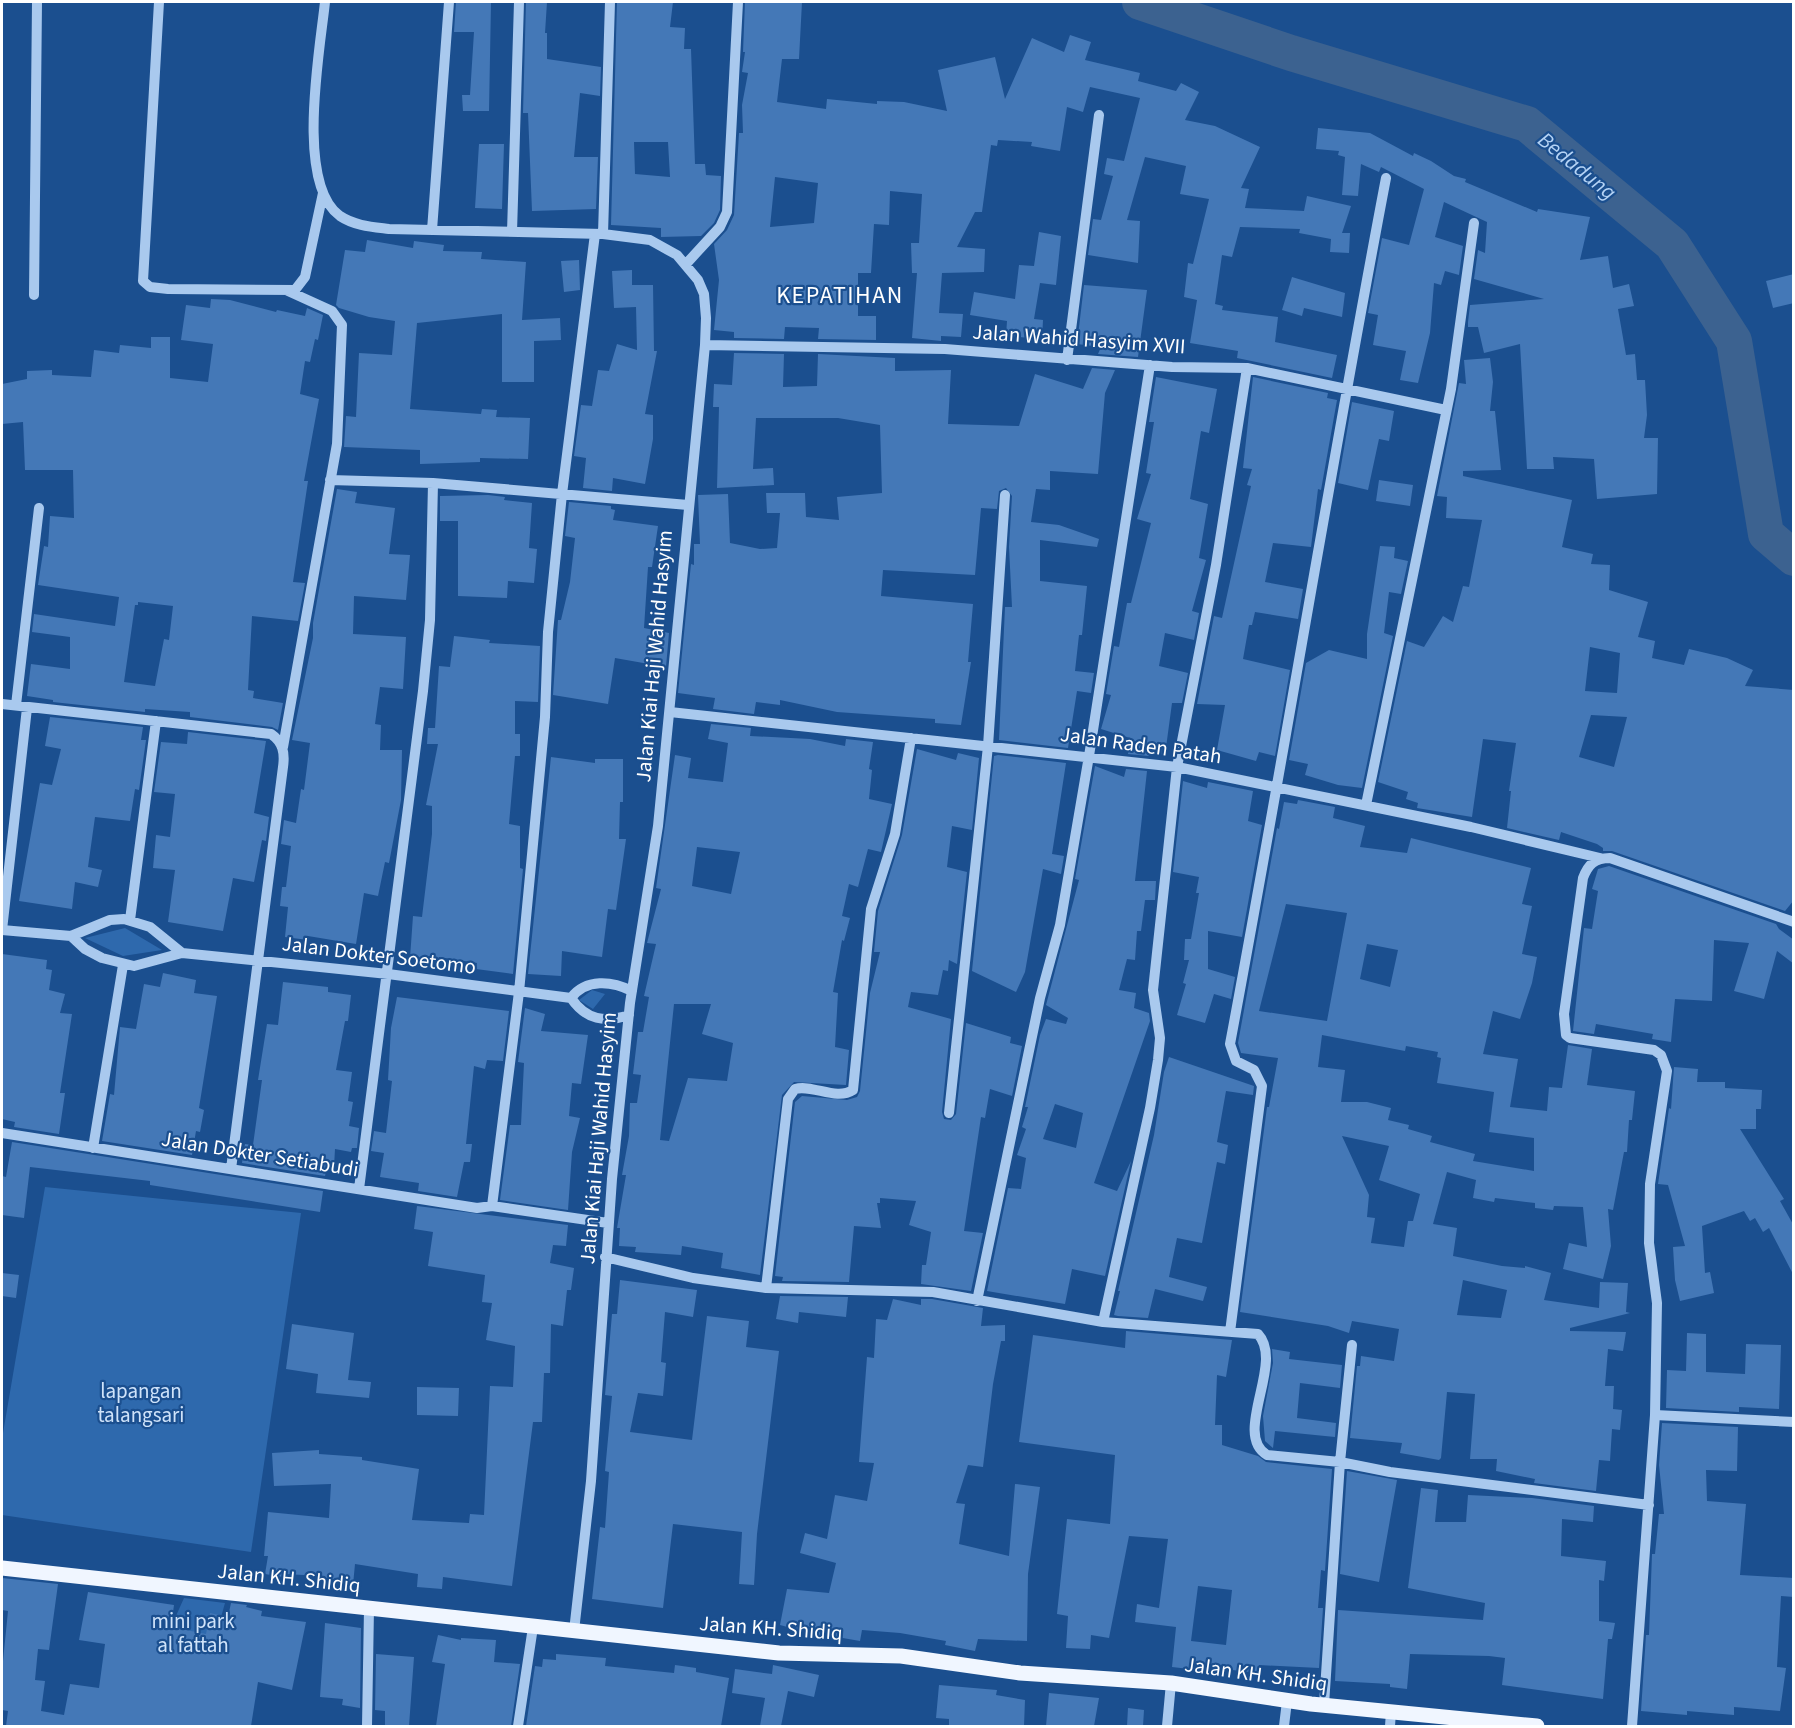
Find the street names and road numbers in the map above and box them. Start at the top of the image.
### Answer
street label: Jalan Wahid Hasyim XVII [971,317,1187,361]
street label: Jalan Kiai Haji Wahid Hasyim [628,529,680,783]
street label: Jalan Raden Patah [1058,719,1224,771]
street label: Jalan Dokter Soetomo [280,928,478,982]
street label: Jalan Kiai Haji Wahid Hasyim [572,1011,624,1265]
street label: Jalan Dokter Setiabudi [159,1124,361,1184]
street label: Jalan KH. Shidiq [216,1556,362,1600]
street label: Jalan KH. Shidiq [698,1608,844,1648]
street label: Jalan KH. Shidiq [1183,1649,1329,1699]

